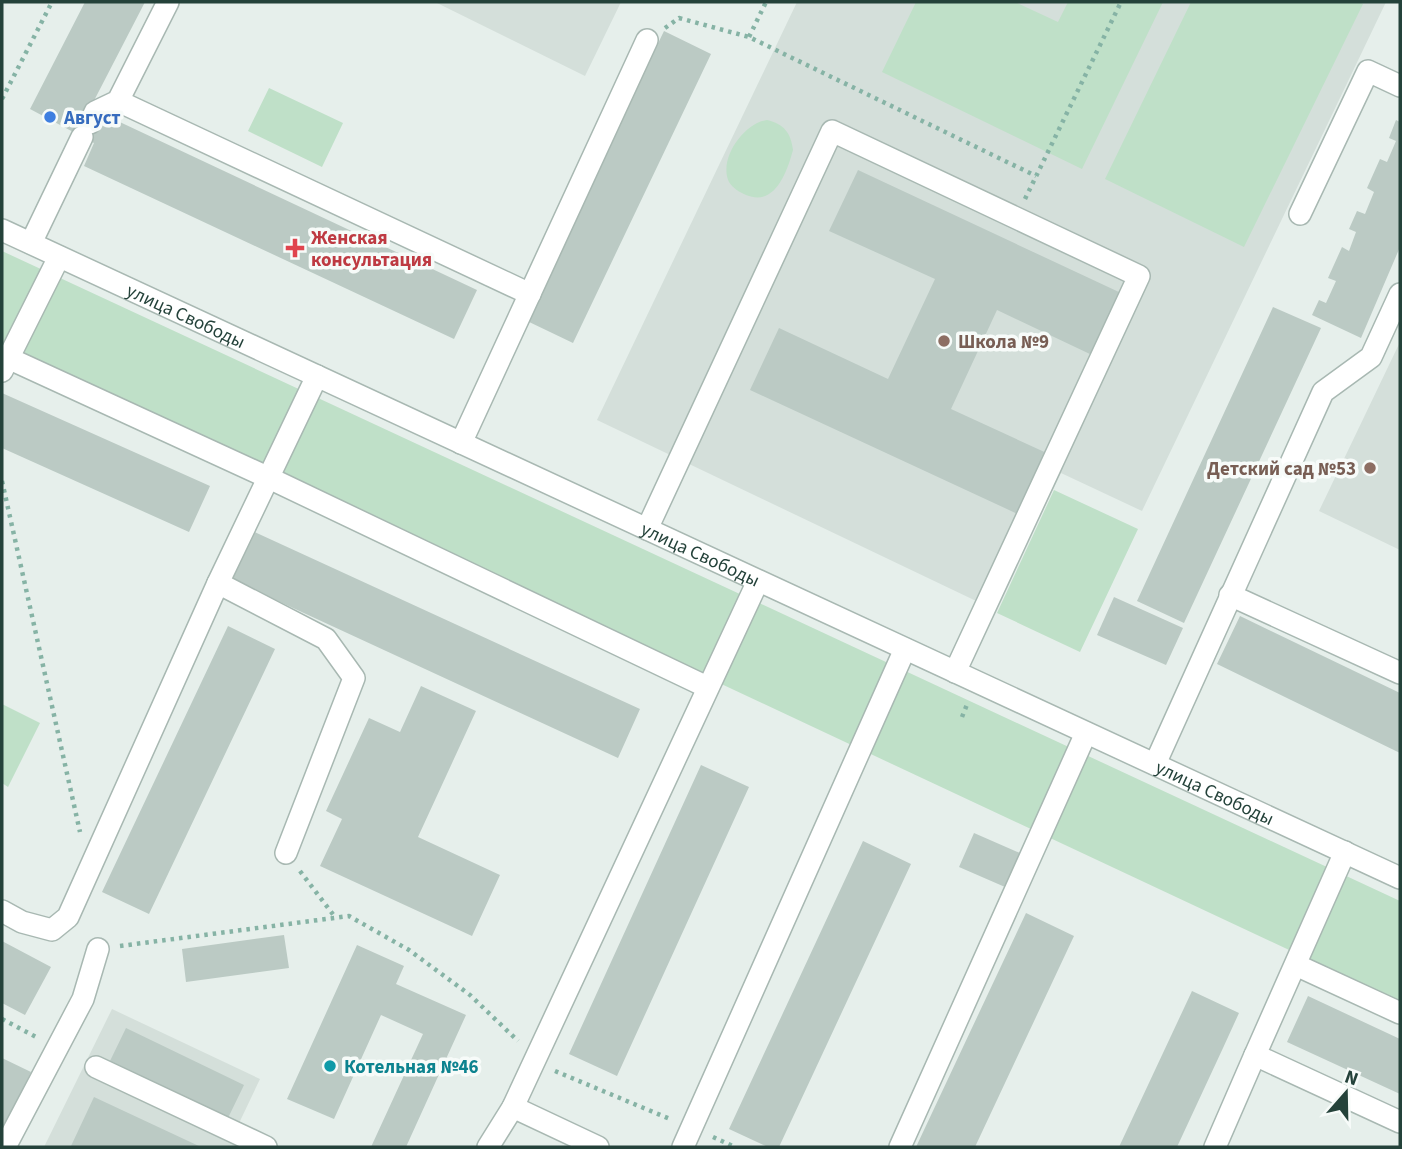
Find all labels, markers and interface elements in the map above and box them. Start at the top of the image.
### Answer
place label: Август [63,105,121,132]
marker: Август [42,109,58,125]
place label: Женская консультация [311,225,432,274]
marker: Женская консультация [285,238,305,258]
street label: улица Свободы [122,278,249,356]
place label: Школа №9 [958,329,1049,356]
marker: Школа №9 [936,333,952,349]
place label: Детский сад №53 [1207,456,1356,483]
marker: Детский сад №53 [1362,460,1378,476]
street label: улица Свободы [636,516,764,594]
street label: улица Свободы [1151,754,1278,833]
place label: Котельная №46 [344,1054,479,1081]
marker: Котельная №46 [322,1058,338,1074]
north arrow [1311,1058,1381,1128]
text: N [1341,1064,1362,1093]

